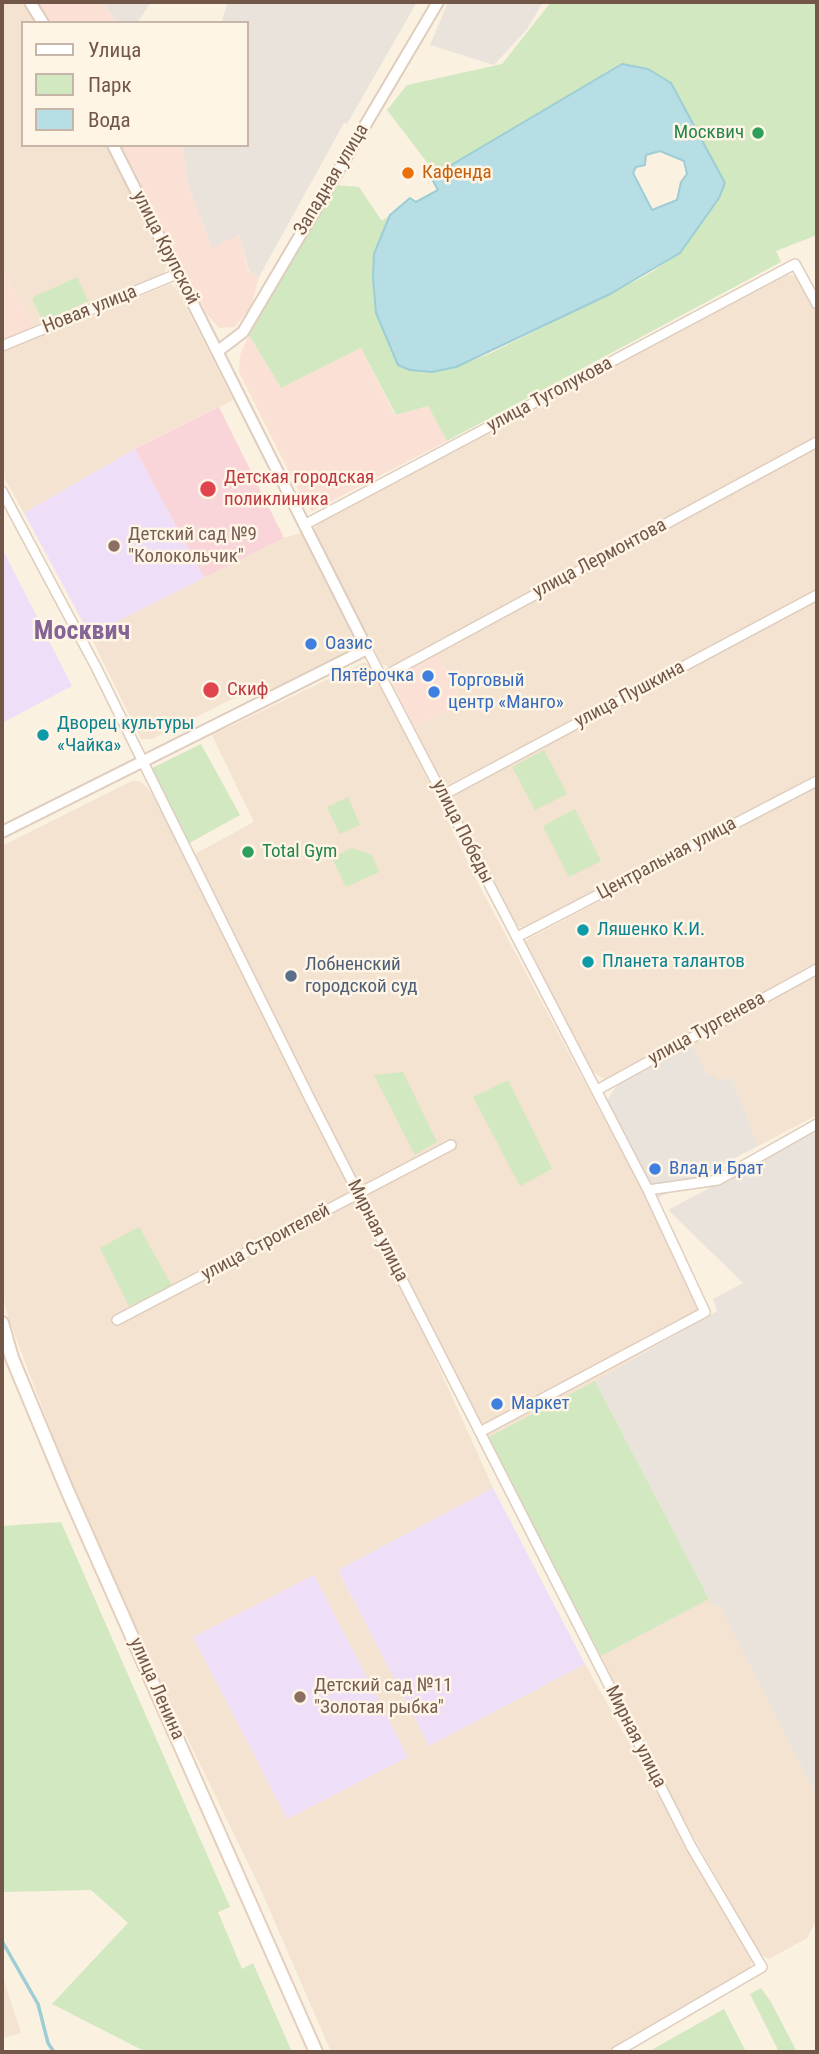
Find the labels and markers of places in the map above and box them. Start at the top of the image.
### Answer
place label: Москвич [674,122,744,144]
marker: Москвич [750,125,766,141]
place label: Кафенда [422,162,492,184]
marker: Кафенда [400,165,416,181]
place label: Детская городская поликлиника [224,467,374,511]
marker: Детская городская поликлиника [198,479,218,499]
place label: Детский сад №9 "Колокольчик" [128,524,257,568]
marker: Детский сад №9 "Колокольчик" [106,538,122,554]
place label: Оазис [325,633,372,655]
marker: Оазис [303,636,319,652]
place label: Пятёрочка [331,665,414,687]
marker: Пятёрочка [420,668,436,684]
place label: Торговый центр «Манго» [448,670,564,714]
place label: Скиф [227,679,269,701]
marker: Скиф [201,680,221,700]
marker: Торговый центр «Манго» [426,684,442,700]
place label: Дворец культуры «Чайка» [57,713,194,757]
marker: Дворец культуры «Чайка» [35,727,51,743]
place label: Total Gym [262,841,337,863]
marker: Total Gym [240,844,256,860]
place label: Ляшенко К.И. [597,919,705,941]
marker: Ляшенко К.И. [575,922,591,938]
place label: Планета талантов [602,951,745,973]
place label: Лобненский городской суд [305,954,417,998]
marker: Планета талантов [580,954,596,970]
marker: Лобненский городской суд [283,968,299,984]
place label: Влад и Брат [669,1158,764,1180]
marker: Влад и Брат [647,1161,663,1177]
place label: Маркет [511,1393,570,1415]
marker: Маркет [489,1396,505,1412]
place label: Детский сад №11 "Золотая рыбка" [314,1675,452,1719]
marker: Детский сад №11 "Золотая рыбка" [292,1689,308,1705]

